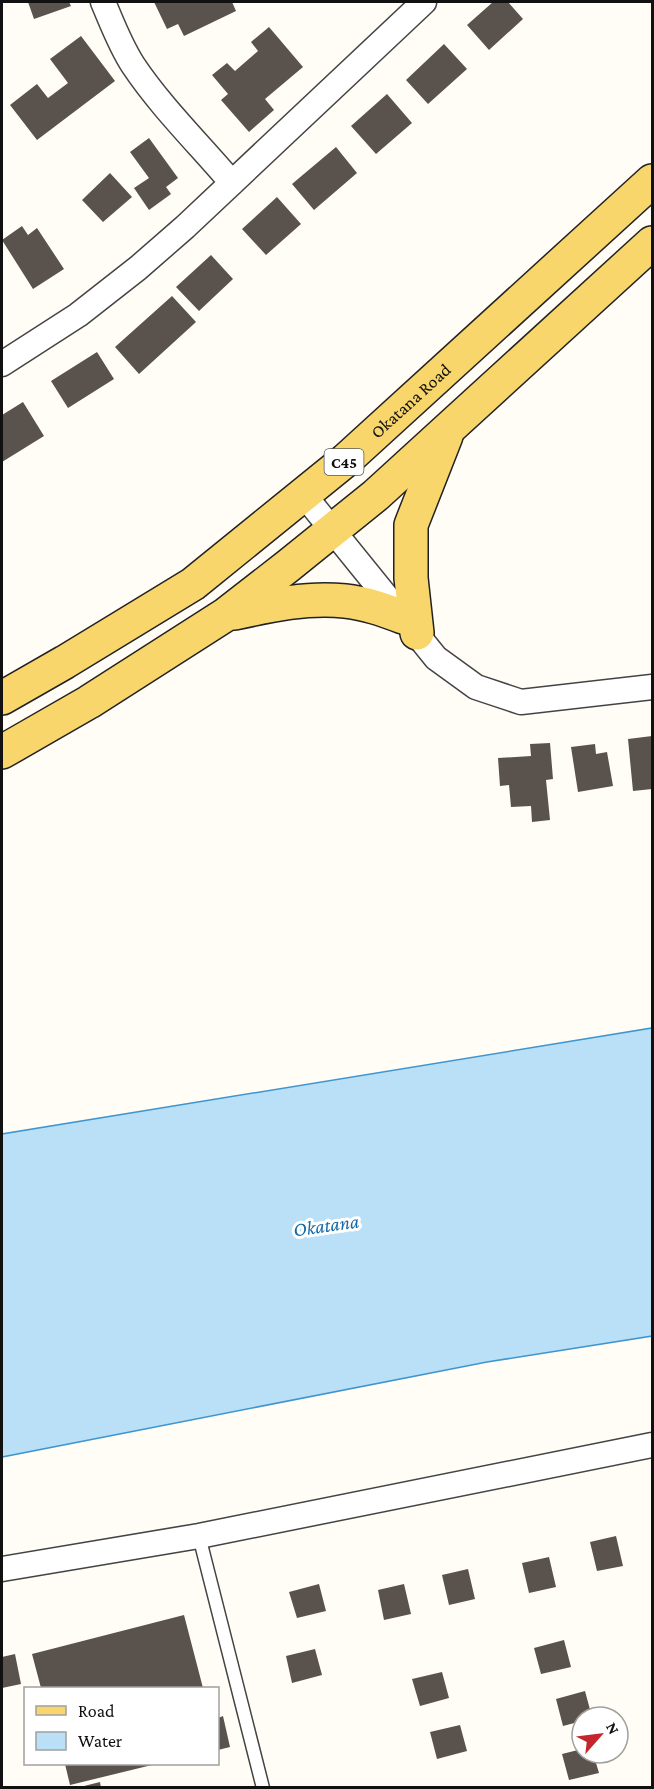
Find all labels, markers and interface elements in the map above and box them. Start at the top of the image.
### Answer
street label: Okatana Road [367,359,455,442]
road number: C45 [324,449,364,475]
water label: Okatana [292,1209,360,1241]
legend [24,1687,219,1765]
text: Road [78,1701,115,1721]
north arrow [570,1705,630,1765]
text: N [603,1719,623,1737]
text: Water [78,1731,123,1751]

